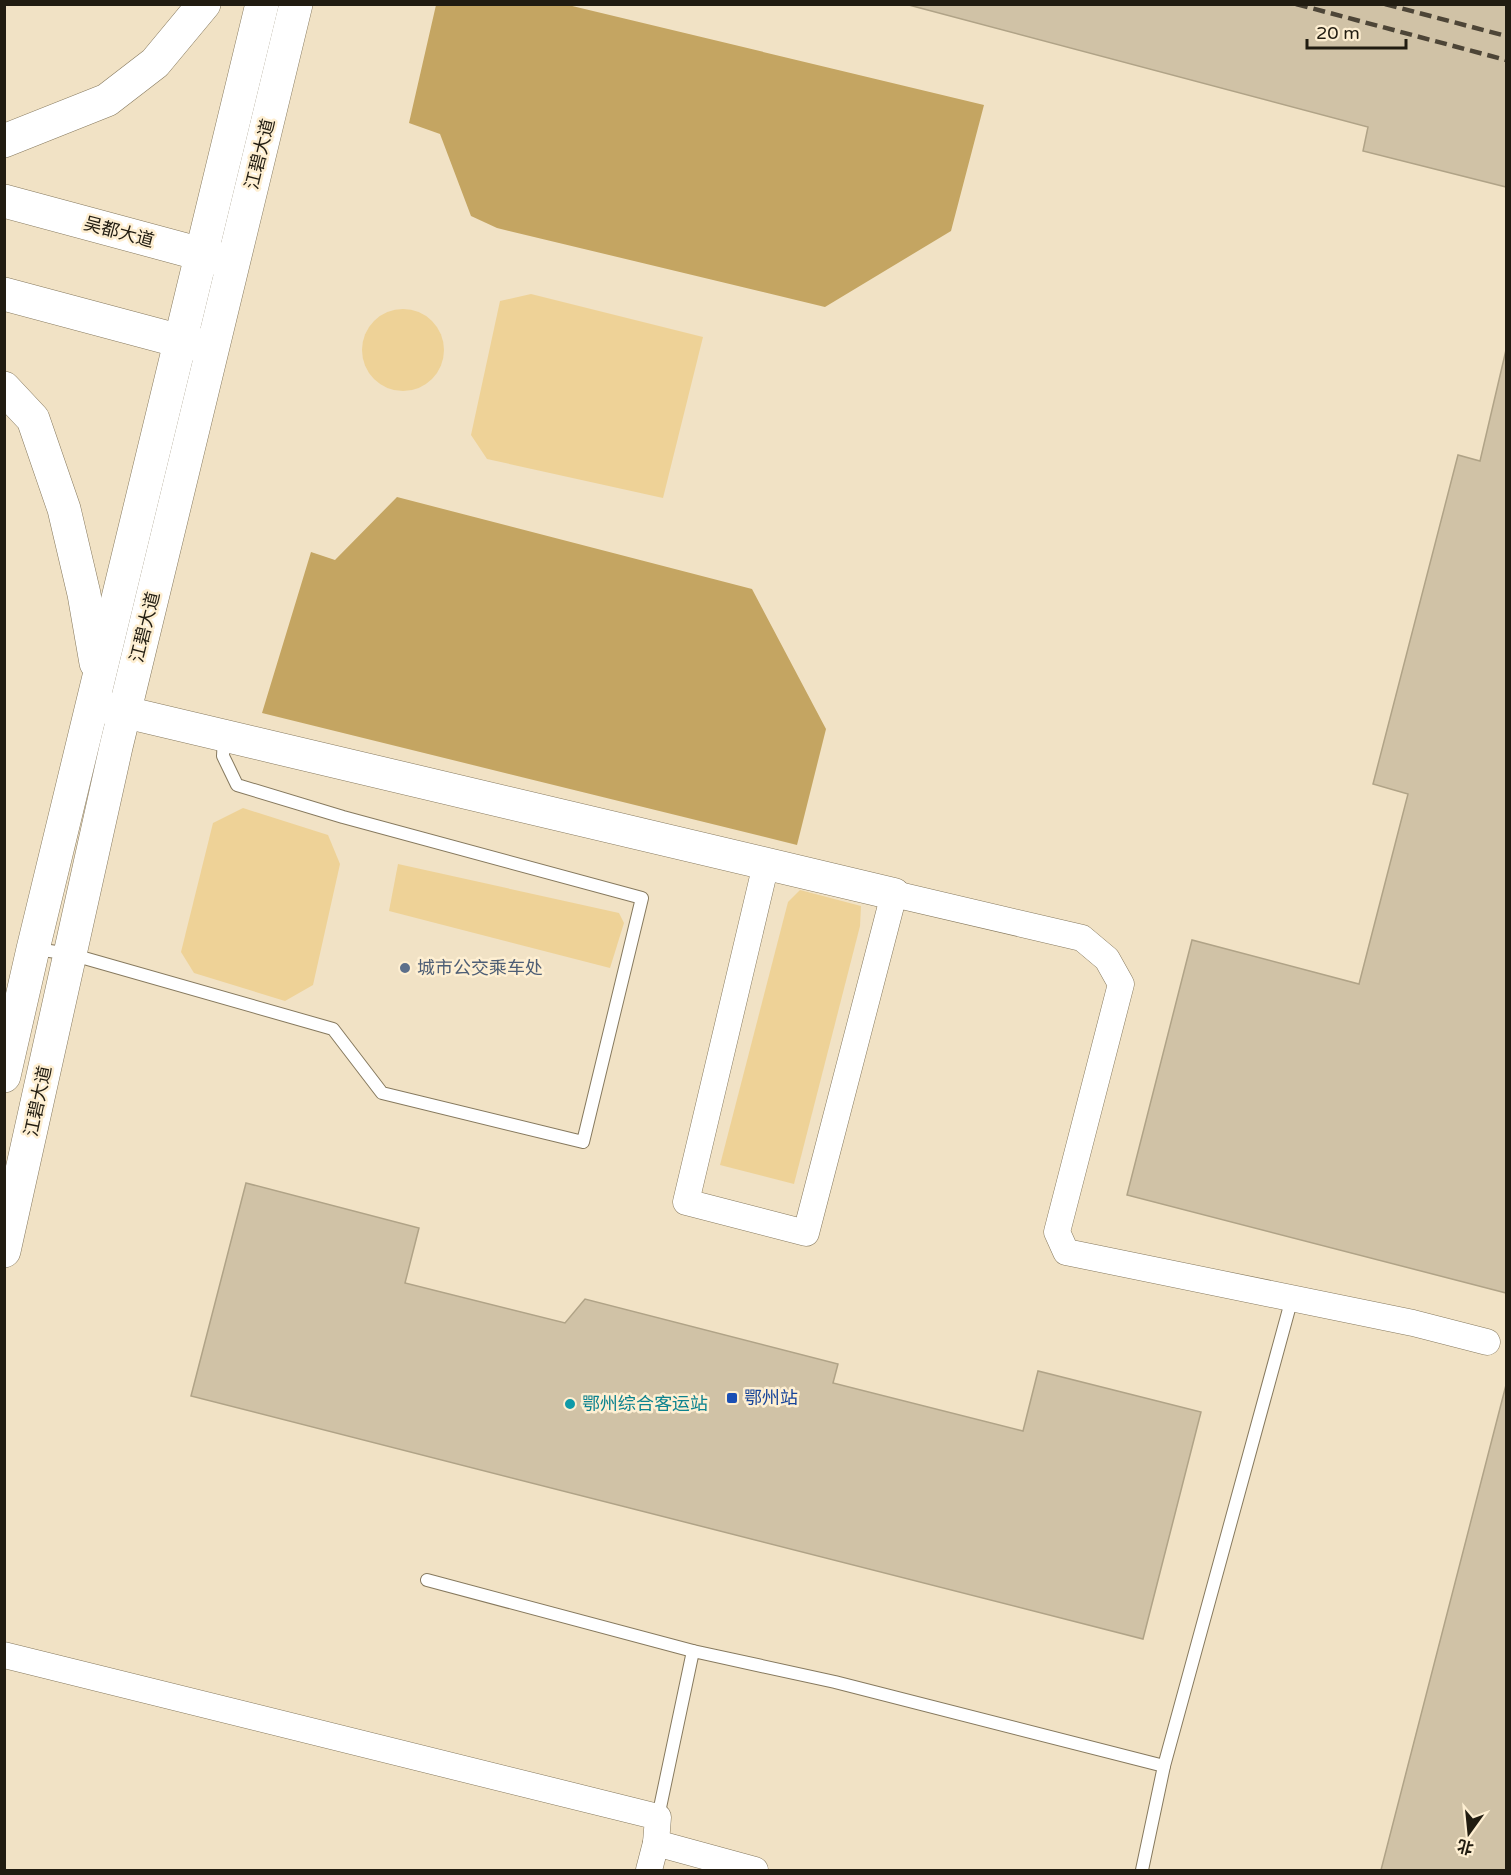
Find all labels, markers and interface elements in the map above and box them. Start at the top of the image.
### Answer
scale bar [1307,12,1406,50]
text: 20 m [1316,22,1360,44]
street label: 江碧大道 [241,116,279,192]
street label: 吴都大道 [81,212,157,252]
street label: 江碧大道 [126,589,164,665]
place label: 城市公交乘车处 [417,957,543,979]
marker: 城市公交乘车处 [398,961,412,975]
street label: 江碧大道 [20,1063,56,1139]
place label: 鄂州站 [744,1387,798,1409]
marker: 鄂州站 [725,1391,739,1405]
place label: 鄂州综合客运站 [582,1393,708,1415]
marker: 鄂州综合客运站 [563,1397,577,1411]
north arrow [1439,1803,1499,1863]
text: 北 [1455,1835,1476,1858]

